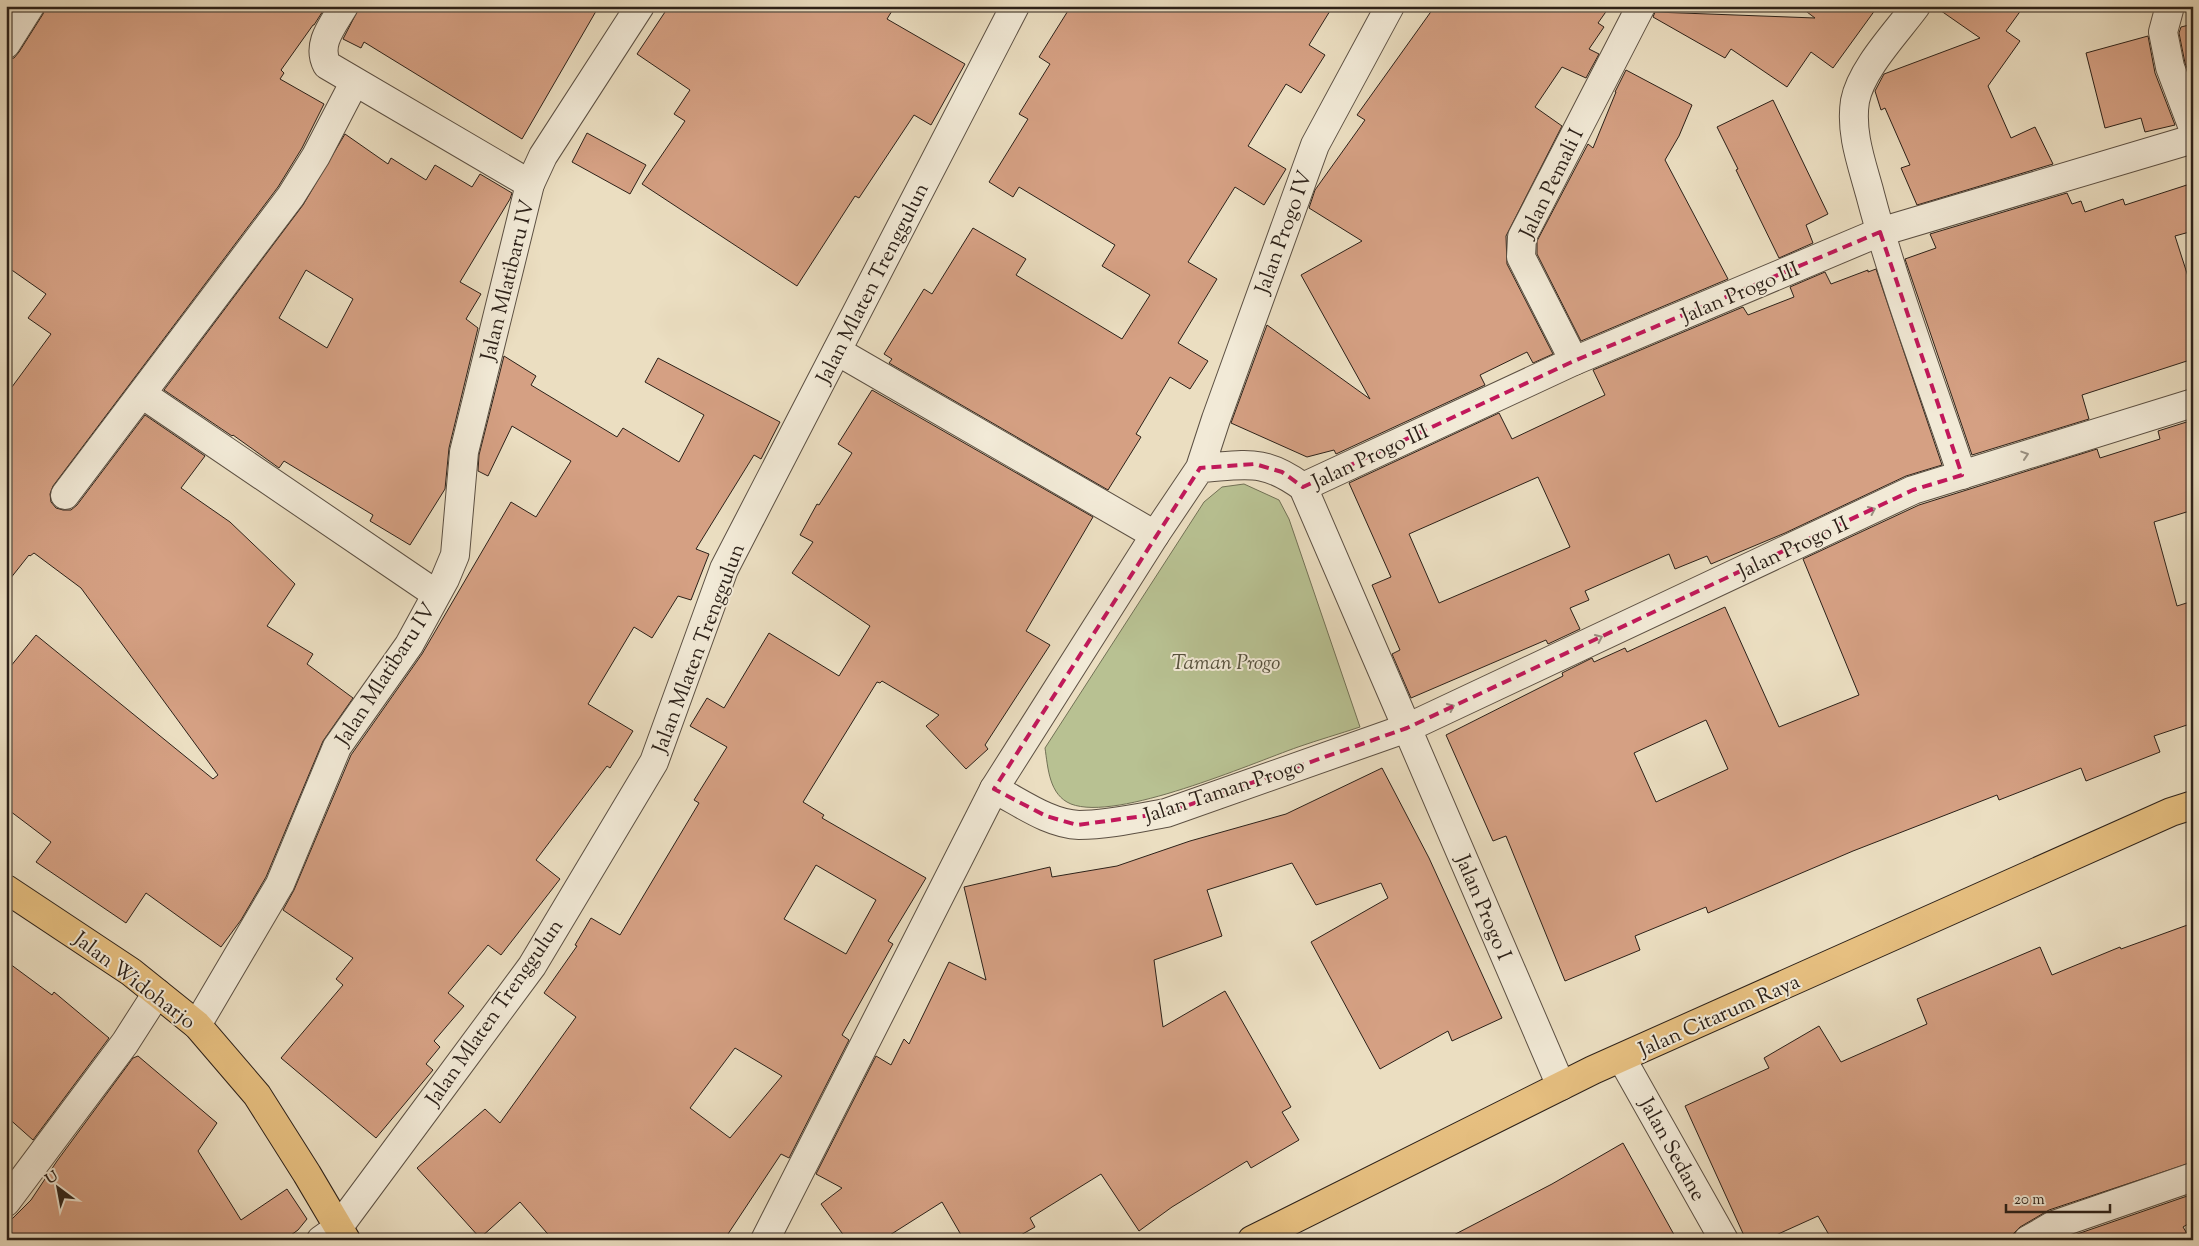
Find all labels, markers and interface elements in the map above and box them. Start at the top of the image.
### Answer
street label: Jalan Pemali I [1513,124,1592,245]
street label: Jalan Progo IV [1248,167,1321,299]
street label: Jalan Mlaten Trenggulun [810,178,938,391]
street label: Jalan Mlatibaru IV [474,197,543,365]
street label: Jalan Progo III [1676,255,1805,333]
street label: Jalan Progo III [1307,418,1434,498]
one-way arrow [2021,451,2029,461]
one-way arrow [1867,505,1876,516]
street label: Jalan Progo II [1733,510,1854,588]
street label: Jalan Mlaten Trenggulun [646,540,754,759]
street label: Jalan Mlatibaru IV [329,598,444,753]
one-way arrow [1593,635,1602,645]
park label: Taman Progo [1172,649,1280,679]
one-way arrow [1446,704,1455,714]
street label: Jalan Taman Progo [1139,752,1309,832]
street label: Jalan Progo I [1446,849,1518,965]
street label: Jalan Mlaten Trenggulun [419,914,572,1114]
street label: Jalan Widoharjo [66,925,201,1038]
street label: Jalan Citarum Raya [1633,968,1806,1066]
street label: Jalan Sedane [1630,1092,1712,1207]
north arrow [32,1164,82,1214]
text: U [42,1167,63,1190]
scale bar [2006,1181,2110,1213]
text: 20 m [2014,1190,2045,1211]

